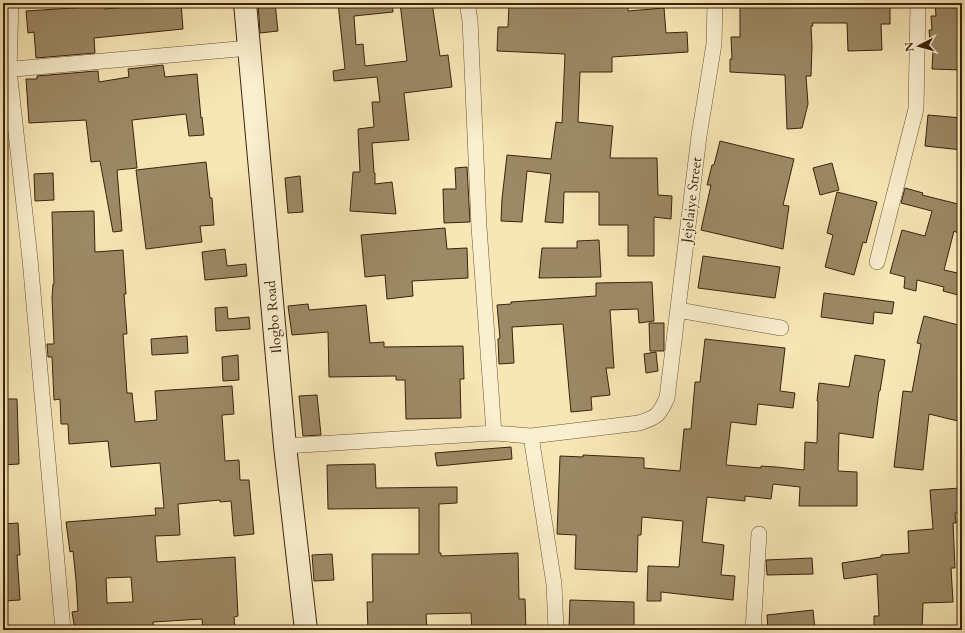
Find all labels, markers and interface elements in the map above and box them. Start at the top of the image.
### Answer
north arrow [899,26,939,66]
text: N [902,41,918,53]
street label: Jejelaiye Street [677,156,706,246]
street label: Ilogbo Road [261,279,286,354]

